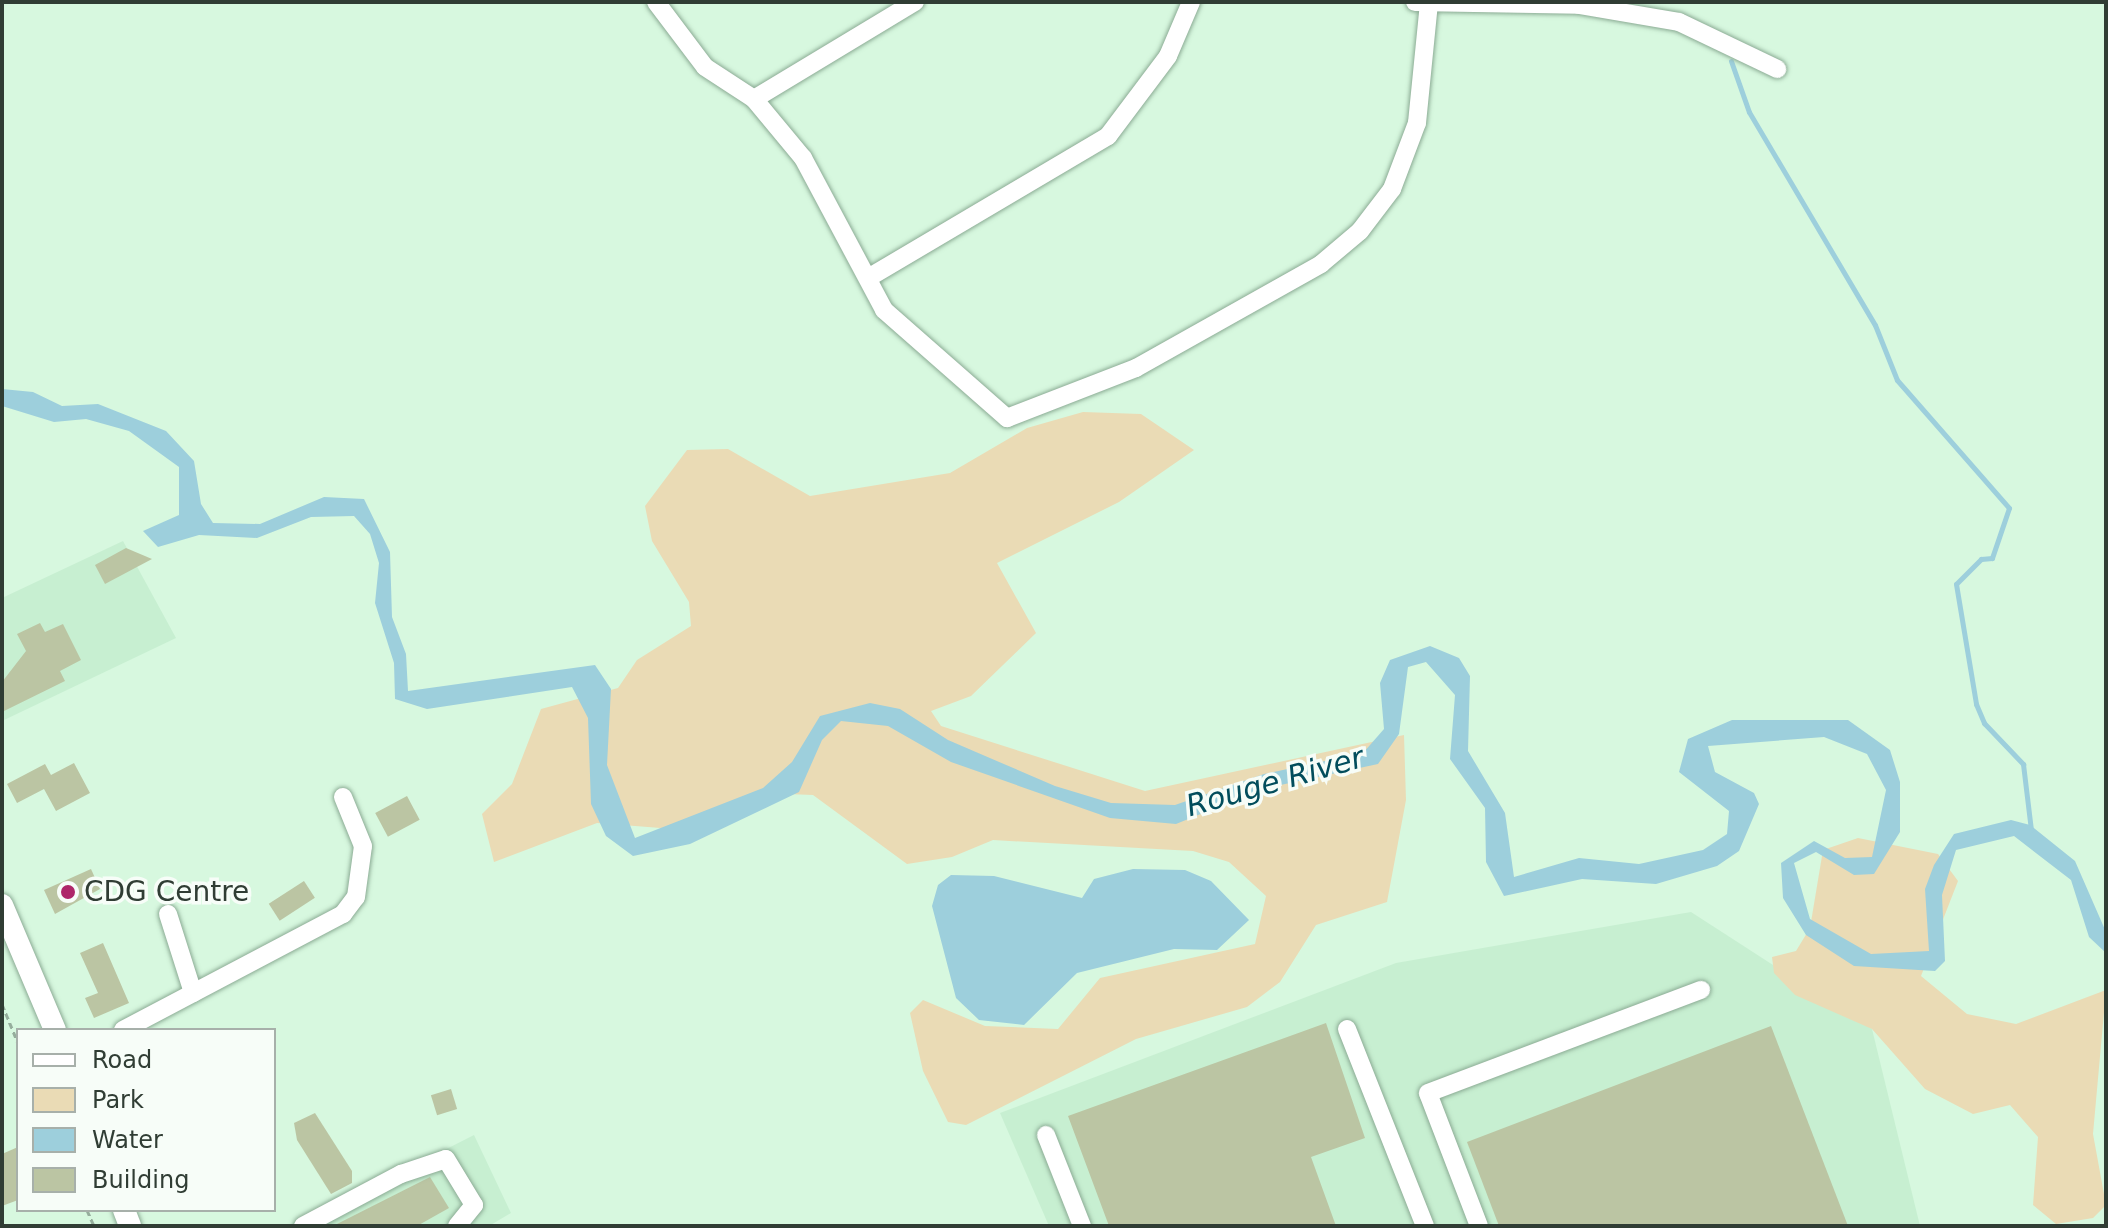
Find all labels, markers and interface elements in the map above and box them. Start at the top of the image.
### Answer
water label: Rouge River [1182,739,1368,825]
place label: CDG Centre [84,875,249,909]
marker: CDG Centre [59,883,77,901]
legend [16,1028,276,1212]
text: Road [92,1046,152,1074]
text: Park [92,1086,144,1114]
text: Water [92,1126,163,1154]
text: Building [92,1166,189,1194]

